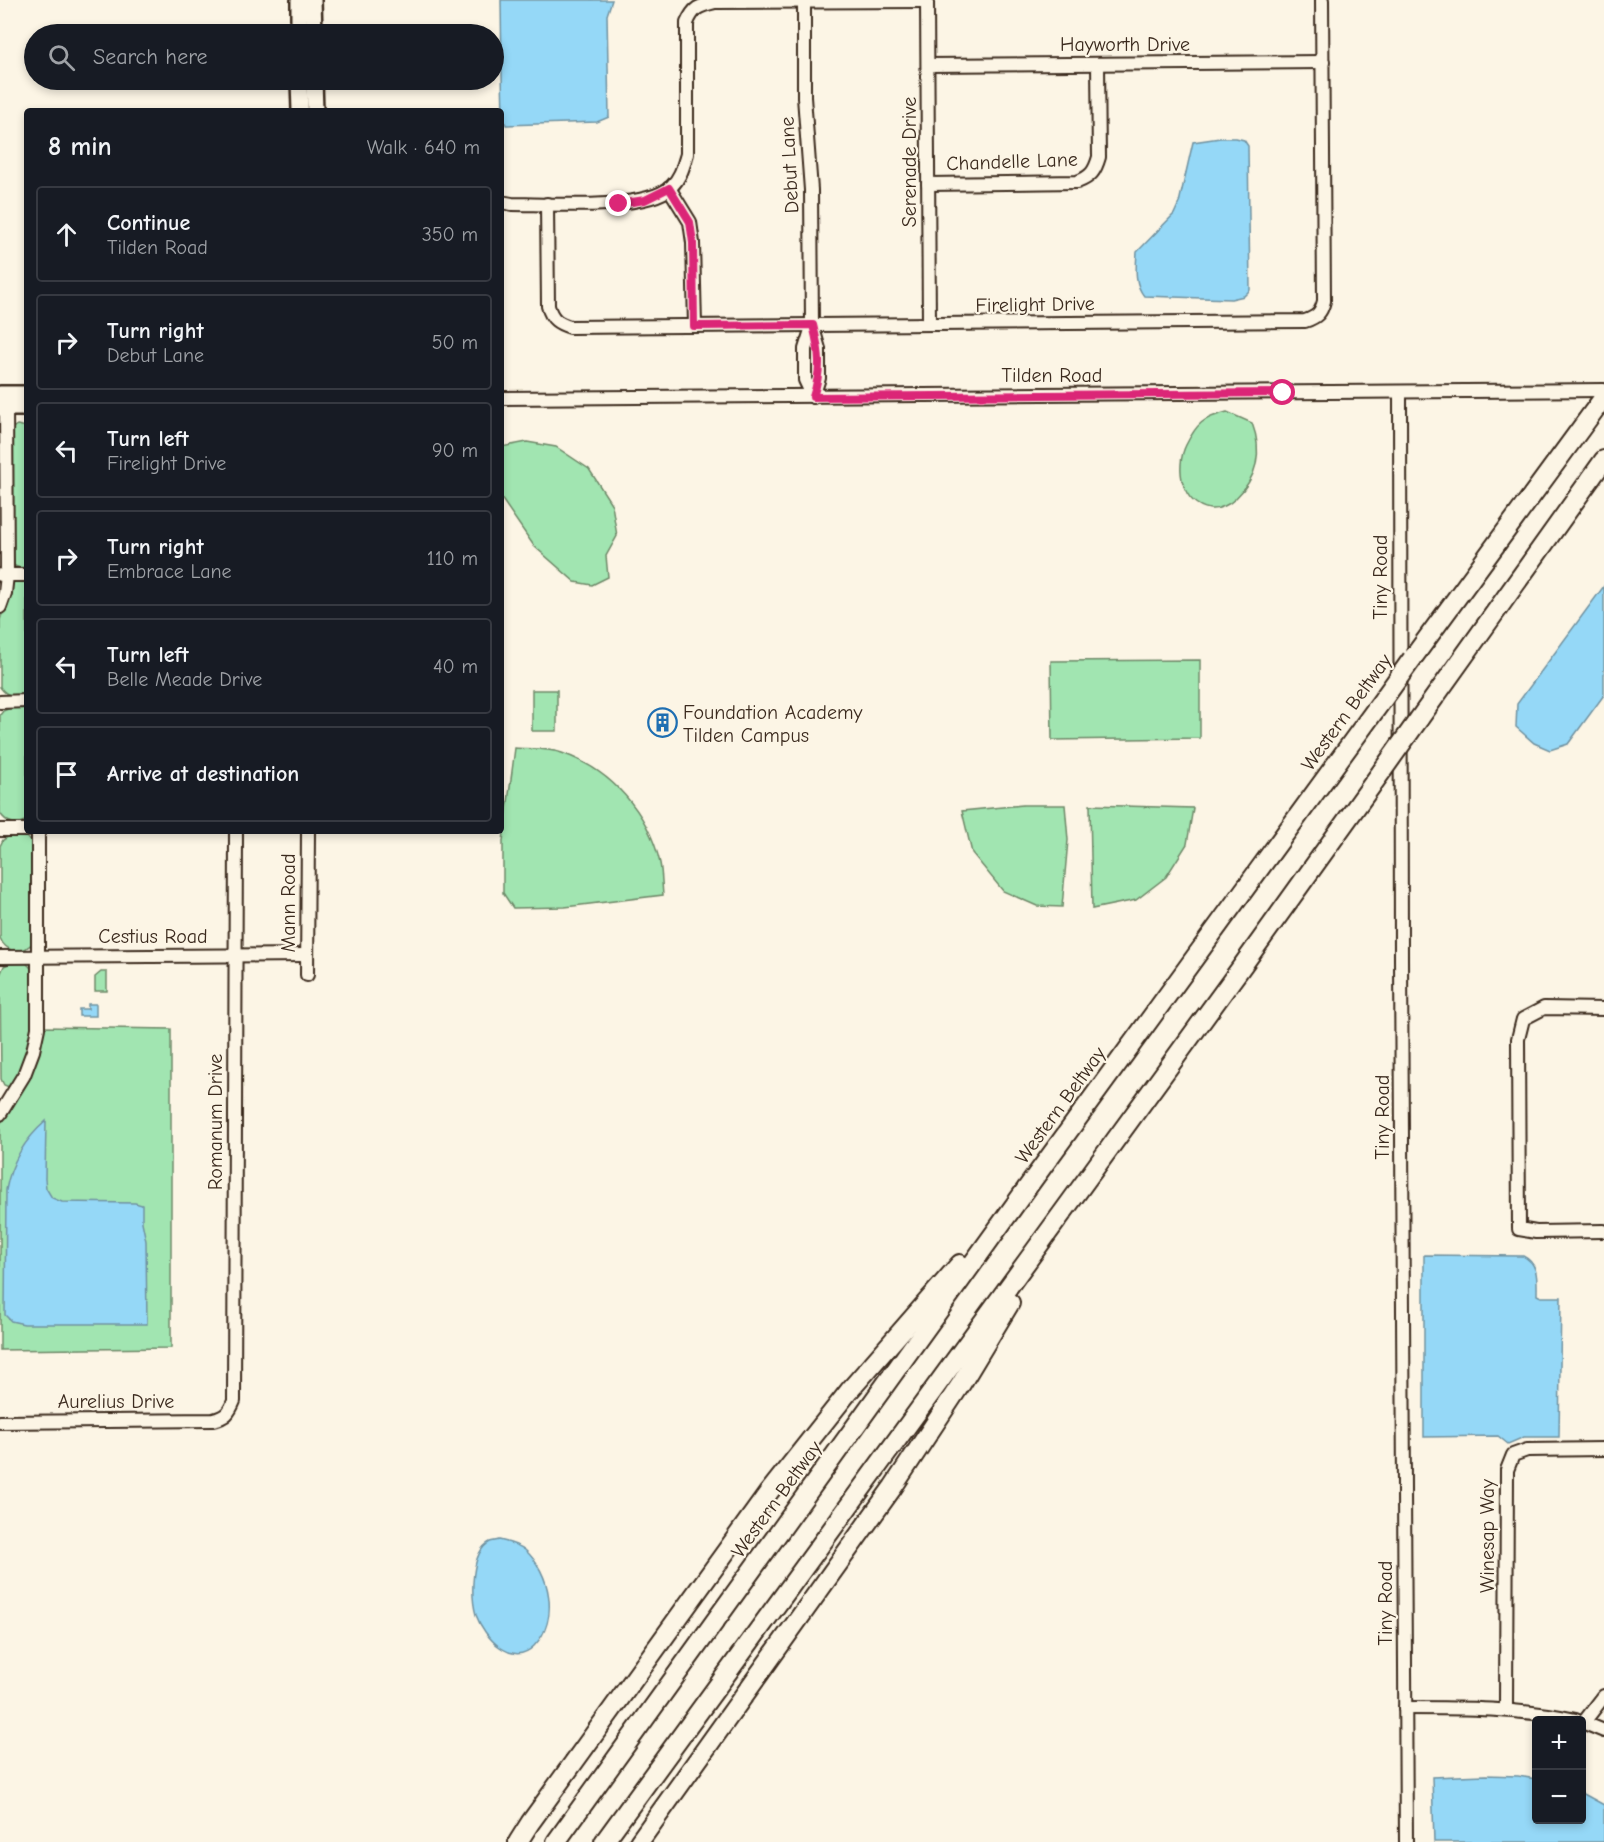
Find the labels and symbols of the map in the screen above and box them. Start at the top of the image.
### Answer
street label: Hayworth Drive [1060,33,1190,56]
street label: Serenade Drive [898,97,921,227]
street label: Debut Lane [775,116,804,214]
street label: Chandelle Lane [946,148,1078,175]
route end [605,190,631,216]
street label: Firelight Drive [975,292,1095,317]
street label: Tilden Road [1002,364,1102,387]
route start [1269,379,1295,405]
street label: Tiny Road [1369,535,1392,619]
street label: Western Beltway [1296,649,1396,775]
place label: Foundation Academy Tilden Campus [683,701,862,747]
building icon: Foundation Academy Tilden Campus [646,707,678,739]
street label: Mann Road [277,853,300,953]
street label: Cestius Road [98,925,208,948]
street label: Western Beltway [1010,1042,1110,1168]
street label: Romanum Drive [204,1054,227,1190]
street label: Tiny Road [1371,1075,1394,1159]
street label: Aurelius Drive [58,1390,174,1413]
street label: Western Beltway [726,1436,826,1562]
street label: Winesap Way [1476,1479,1499,1593]
street label: Tiny Road [1374,1561,1397,1645]

